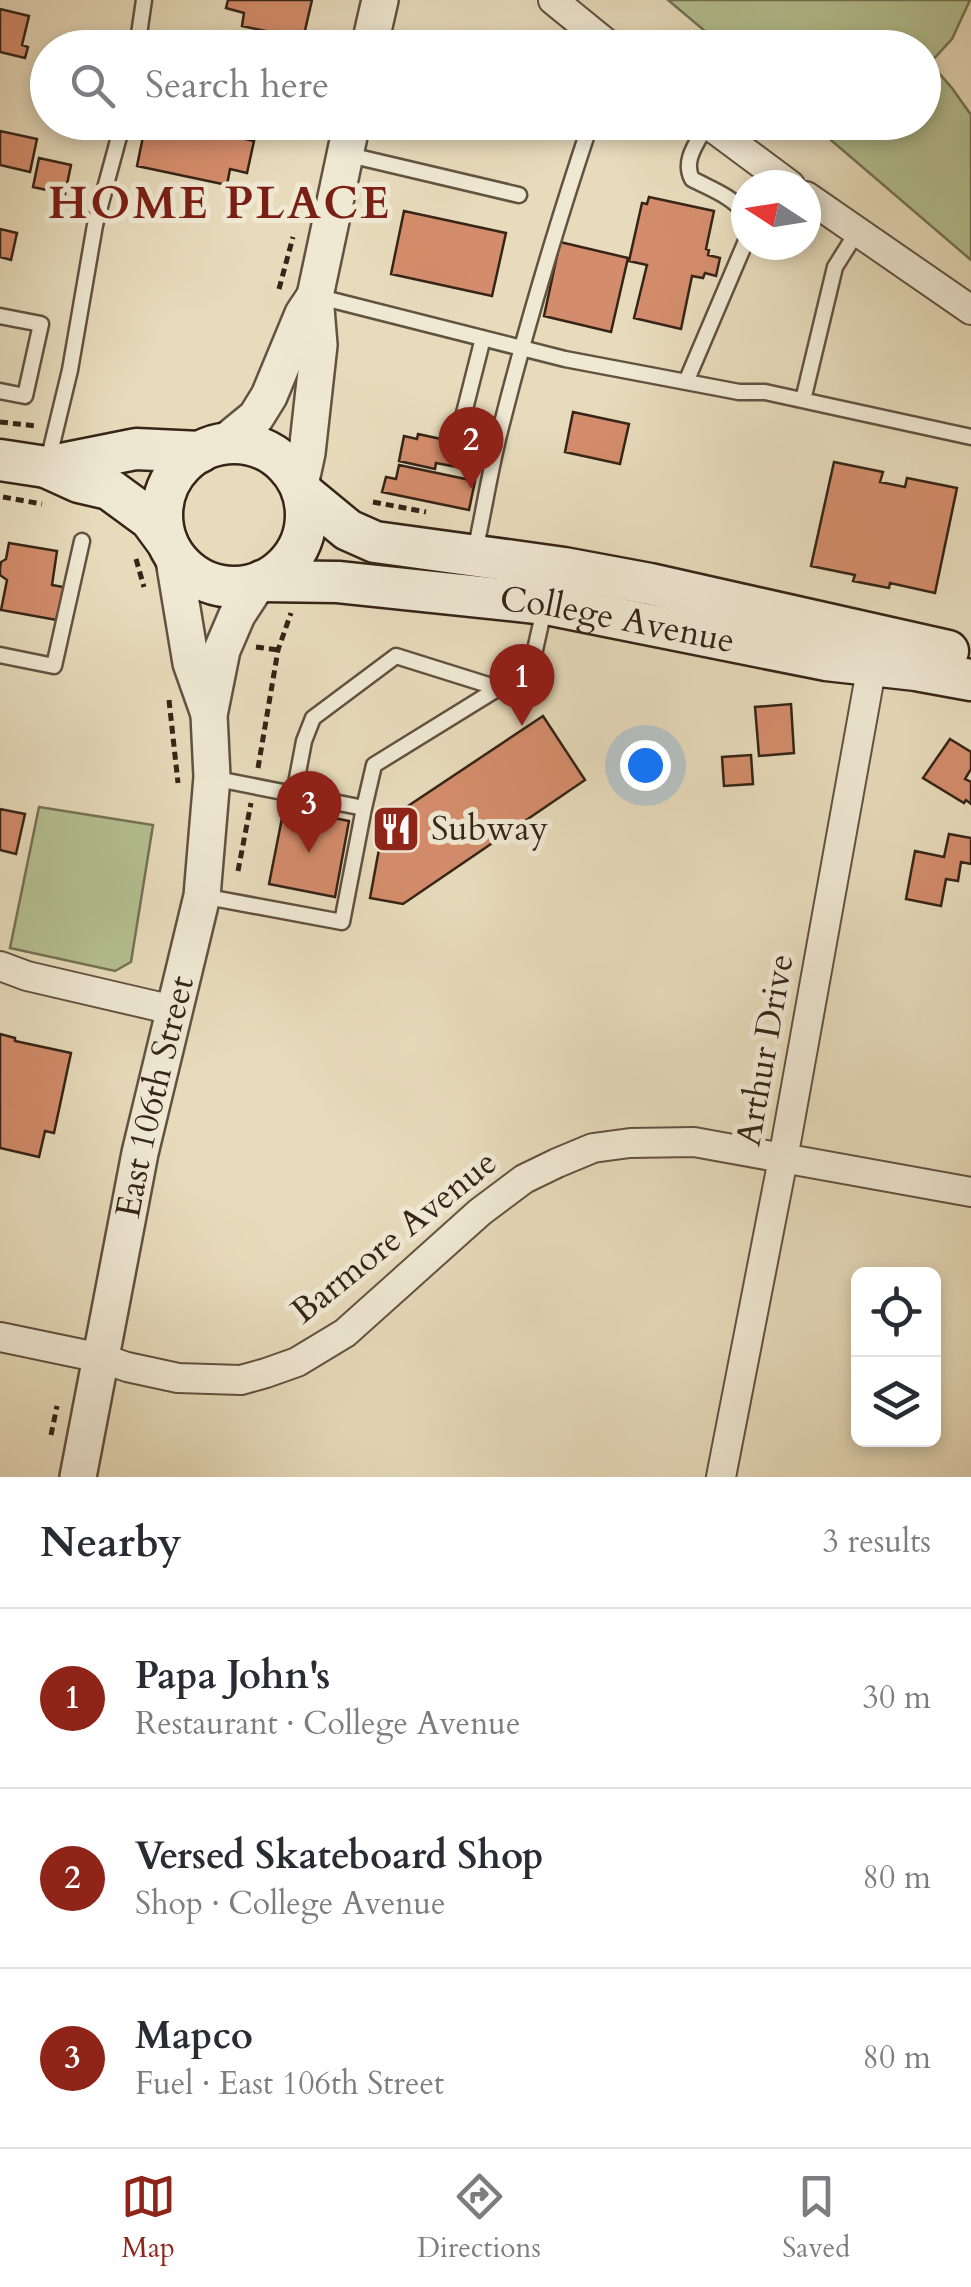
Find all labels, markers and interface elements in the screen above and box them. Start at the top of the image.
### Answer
search box [30,30,941,140]
icon: search [65,58,120,113]
text: Search here [145,59,329,111]
north arrow [731,170,821,260]
district label: HOME PLACE [48,173,392,234]
pin: 2 [438,406,504,489]
street label: College Avenue [498,575,739,665]
pin: 1 [490,644,554,726]
your location [620,740,671,791]
pin: 3 [276,770,342,853]
restaurant icon: Subway [370,803,422,855]
place label: Subway [431,805,549,853]
street label: Arthur Drive [725,950,805,1150]
street label: East 106th Street [104,971,206,1222]
street label: Barmore Avenue [281,1139,507,1335]
map controls [851,1267,941,1447]
button: locate [851,1267,941,1357]
button: layers [851,1357,941,1447]
text: Nearby [40,1514,182,1571]
text: 3 results [823,1520,931,1564]
text: Papa John's [135,1650,330,1702]
text: 1 [64,1676,81,1720]
text: 30 m [863,1676,931,1720]
text: Restaurant · College Avenue [135,1702,520,1746]
text: Versed Skateboard Shop [135,1830,544,1882]
text: 2 [64,1856,81,1900]
text: 80 m [863,1856,931,1900]
text: Shop · College Avenue [135,1882,446,1926]
text: Mapco [135,2010,253,2062]
text: 3 [64,2036,81,2080]
text: 80 m [863,2036,931,2080]
text: Fuel · East 106th Street [135,2062,444,2106]
tab: Map [121,2169,176,2267]
tab: Directions [417,2169,541,2267]
tab: Saved [782,2169,850,2267]

